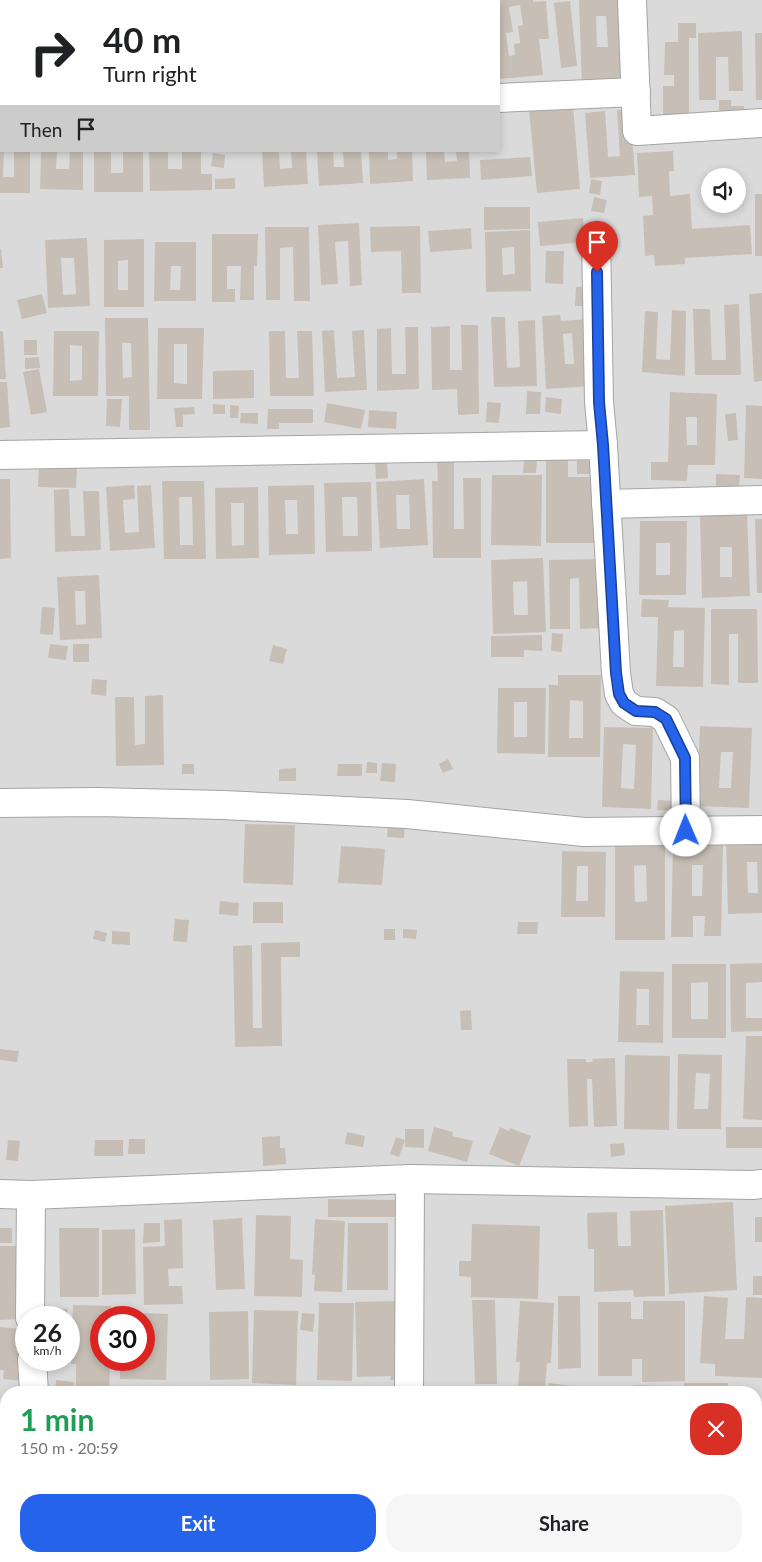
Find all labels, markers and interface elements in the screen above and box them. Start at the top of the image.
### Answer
text: 40 m [103,18,181,60]
icon: right [20,20,85,85]
text: Turn right [103,60,197,87]
icon: arrive [72,115,100,143]
text: Then [20,118,62,141]
map controls [701,168,746,213]
button: sound [701,168,746,213]
pin [576,221,618,272]
icon: arrive [583,228,611,256]
position arrow [659,804,711,856]
speed limit sign: 30 [90,1306,155,1371]
text: 26 [33,1317,62,1347]
text: km/h [33,1343,62,1358]
text: 1 min [20,1401,94,1437]
button: close [690,1403,742,1455]
text: 150 m · 20:59 [20,1438,119,1457]
button: Exit [20,1494,376,1552]
button: Share [386,1494,742,1552]

